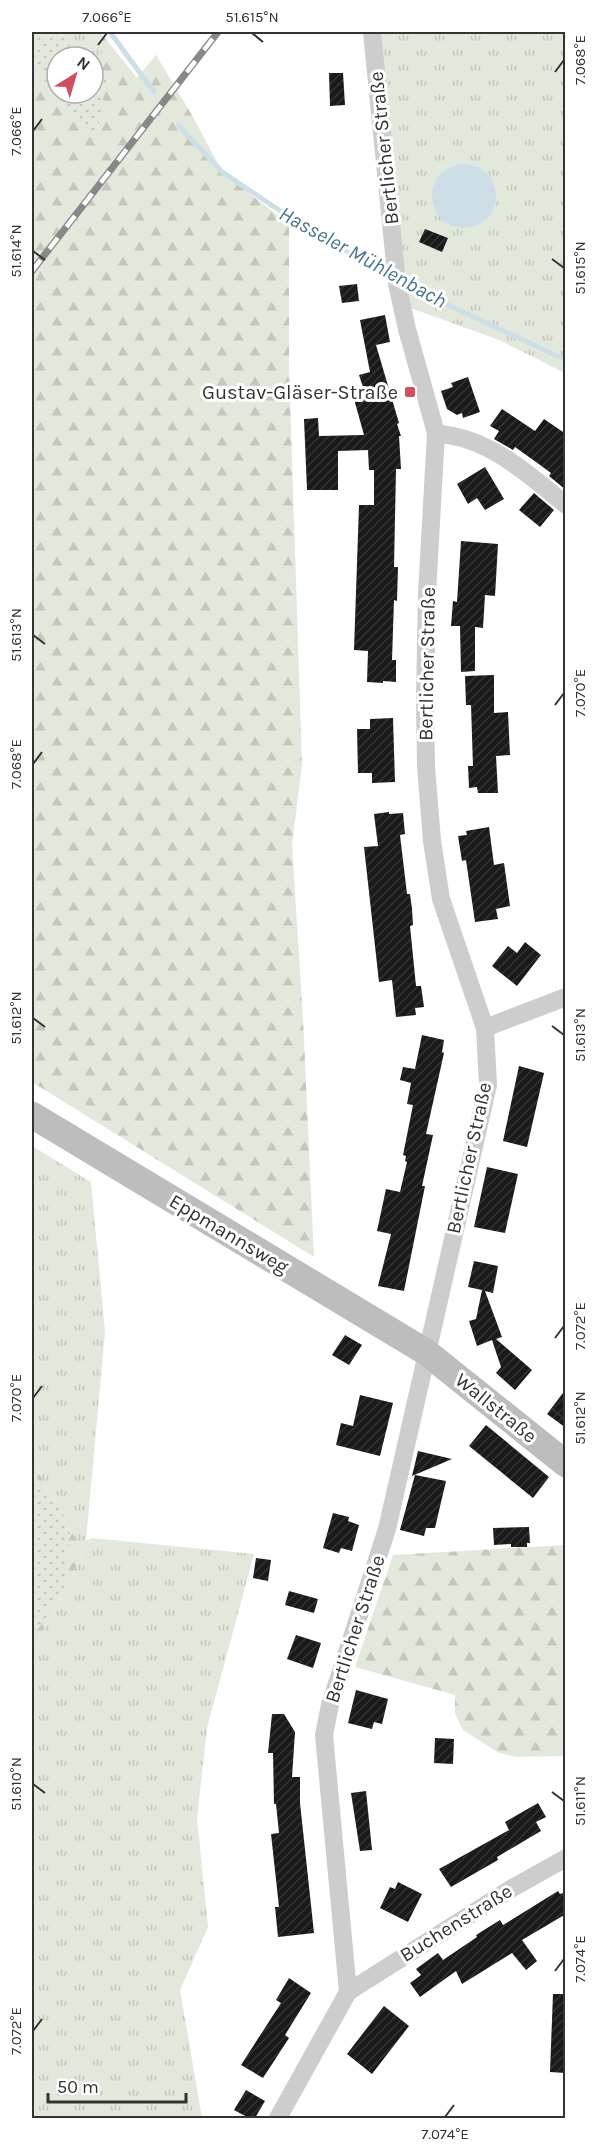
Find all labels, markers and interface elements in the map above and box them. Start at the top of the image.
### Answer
text: 7.066°E [82,8,132,26]
text: 51.615°N [225,8,279,26]
text: 7.068°E [571,35,589,85]
north arrow [45,45,105,105]
text: N [73,52,94,74]
street label: Bertlicher Straße [365,70,403,226]
text: 7.066°E [7,106,25,156]
water label: Hasseler Mühlenbach [275,201,451,313]
text: 51.614°N [7,224,25,278]
text: 51.615°N [571,241,589,295]
place label: Gustav-Gläser-Straße [202,381,398,404]
marker: Gustav-Gläser-Straße [403,385,417,399]
street label: Bertlicher Straße [414,587,440,741]
text: 51.613°N [7,608,25,662]
text: 7.070°E [571,669,589,717]
text: 7.068°E [7,739,25,789]
text: 51.612°N [7,991,25,1045]
text: 51.613°N [571,1008,589,1062]
street label: Bertlicher Straße [442,1080,496,1236]
street label: Eppmannsweg [165,1189,293,1279]
text: 7.072°E [571,1302,589,1350]
street label: Wallstraße [451,1368,541,1448]
text: 7.070°E [7,1374,25,1422]
text: 51.612°N [571,1391,589,1445]
street label: Bertlicher Straße [320,1552,390,1706]
text: 51.610°N [7,1757,25,1811]
text: 51.611°N [571,1776,589,1826]
street label: Buchenstraße [396,1879,516,1967]
text: 7.074°E [571,1935,589,1983]
text: 7.072°E [7,2007,25,2055]
scale bar [48,2066,186,2104]
text: 50 m [57,2076,99,2098]
text: 7.074°E [421,2125,469,2143]

